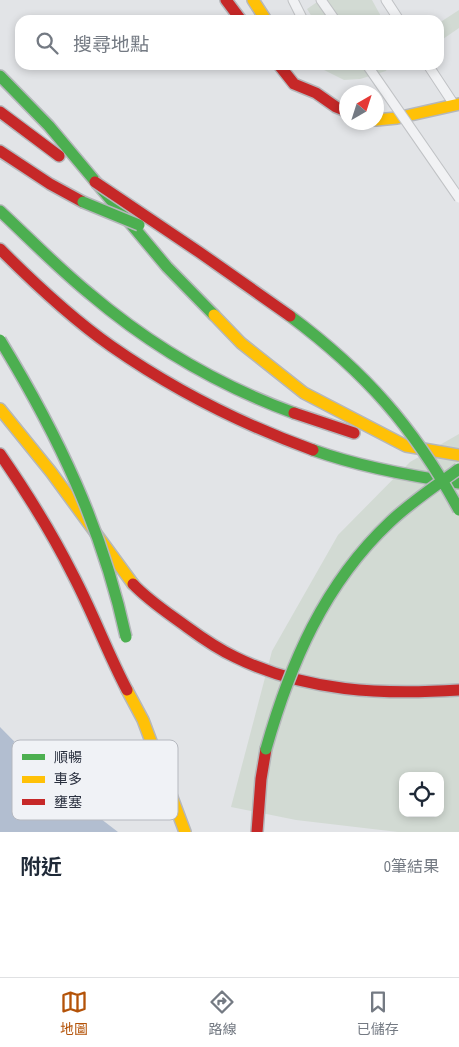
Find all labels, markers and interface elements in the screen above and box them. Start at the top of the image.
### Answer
search box [15,15,444,70]
icon: search [33,29,61,57]
text: 搜尋地點 [73,32,149,56]
north arrow [339,85,384,130]
legend [12,740,178,820]
text: 順暢 [54,748,82,766]
text: 車多 [54,770,82,788]
map controls [399,772,444,817]
button: locate [399,772,444,817]
text: 壅塞 [54,793,82,811]
text: 附近 [20,853,62,880]
text: 0筆結果 [384,856,439,876]
tab: 地圖 [60,988,88,1038]
tab: 路線 [208,988,236,1038]
tab: 已儲存 [357,988,399,1038]

